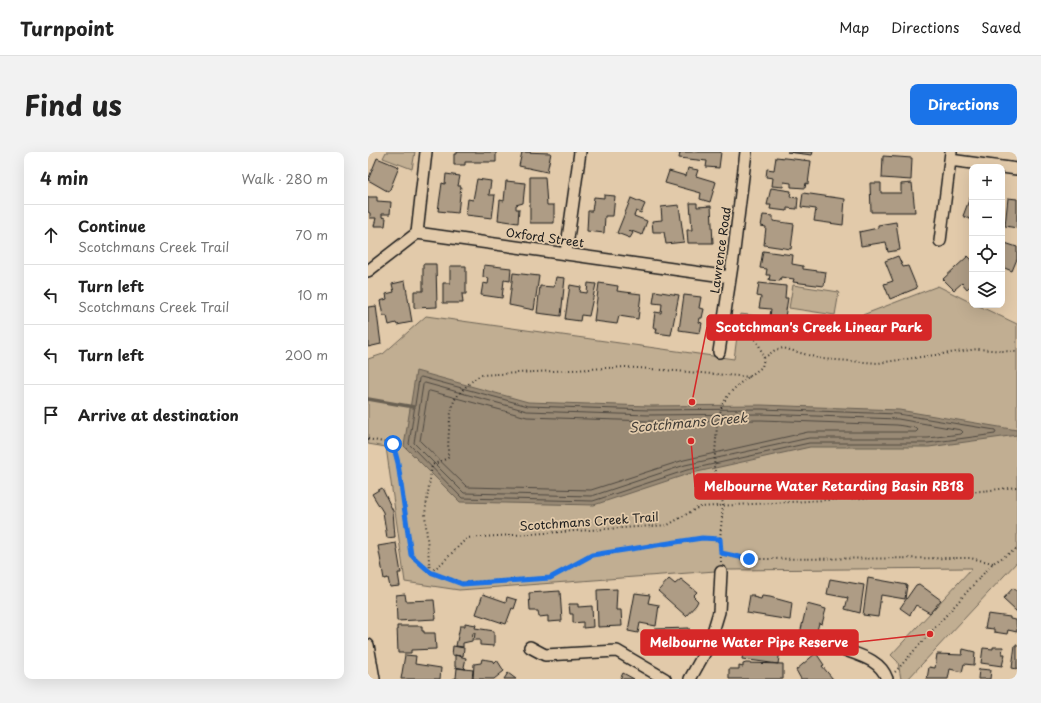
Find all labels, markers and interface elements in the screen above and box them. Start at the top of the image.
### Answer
text: Turnpoint [20,14,114,42]
text: Map [839,17,869,38]
text: Directions [891,17,959,38]
text: Saved [981,17,1021,38]
text: Find us [24,83,122,126]
button: Directions [910,84,1017,125]
map controls [969,164,1005,308]
button: + [969,164,1005,200]
text: 4 min [40,165,88,191]
text: Walk · 280 m [241,169,328,188]
button: − [969,200,1005,236]
street label: Lawrence Road [705,206,735,294]
text: Continue [78,214,146,237]
street label: Oxford Street [505,223,585,251]
icon: ahead [40,224,62,246]
text: 70 m [295,225,328,244]
button: locate [969,236,1005,272]
text: Scotchmans Creek Trail [78,237,229,256]
button: layers [969,272,1005,308]
text: Turn left [78,274,144,297]
icon: left [40,284,62,306]
text: 10 m [298,285,328,304]
text: Scotchmans Creek Trail [78,297,229,316]
callout: Scotchman's Creek Linear Park [707,315,931,340]
text: Scotchman's Creek Linear Park [716,317,923,336]
text: Turn left [78,343,144,366]
icon: left [40,344,62,366]
text: 200 m [285,345,328,364]
text: Arrive at destination [78,403,239,426]
icon: arrive [40,404,62,426]
water label: Scotchmans Creek [628,407,749,437]
route start [384,435,402,453]
callout: Melbourne Water Retarding Basin RB18 [695,474,973,499]
text: Melbourne Water Retarding Basin RB18 [704,476,964,495]
street label: Scotchmans Creek Trail [519,507,659,535]
route end [740,550,758,568]
callout: Melbourne Water Pipe Reserve [641,630,858,655]
text: Melbourne Water Pipe Reserve [650,632,848,651]

